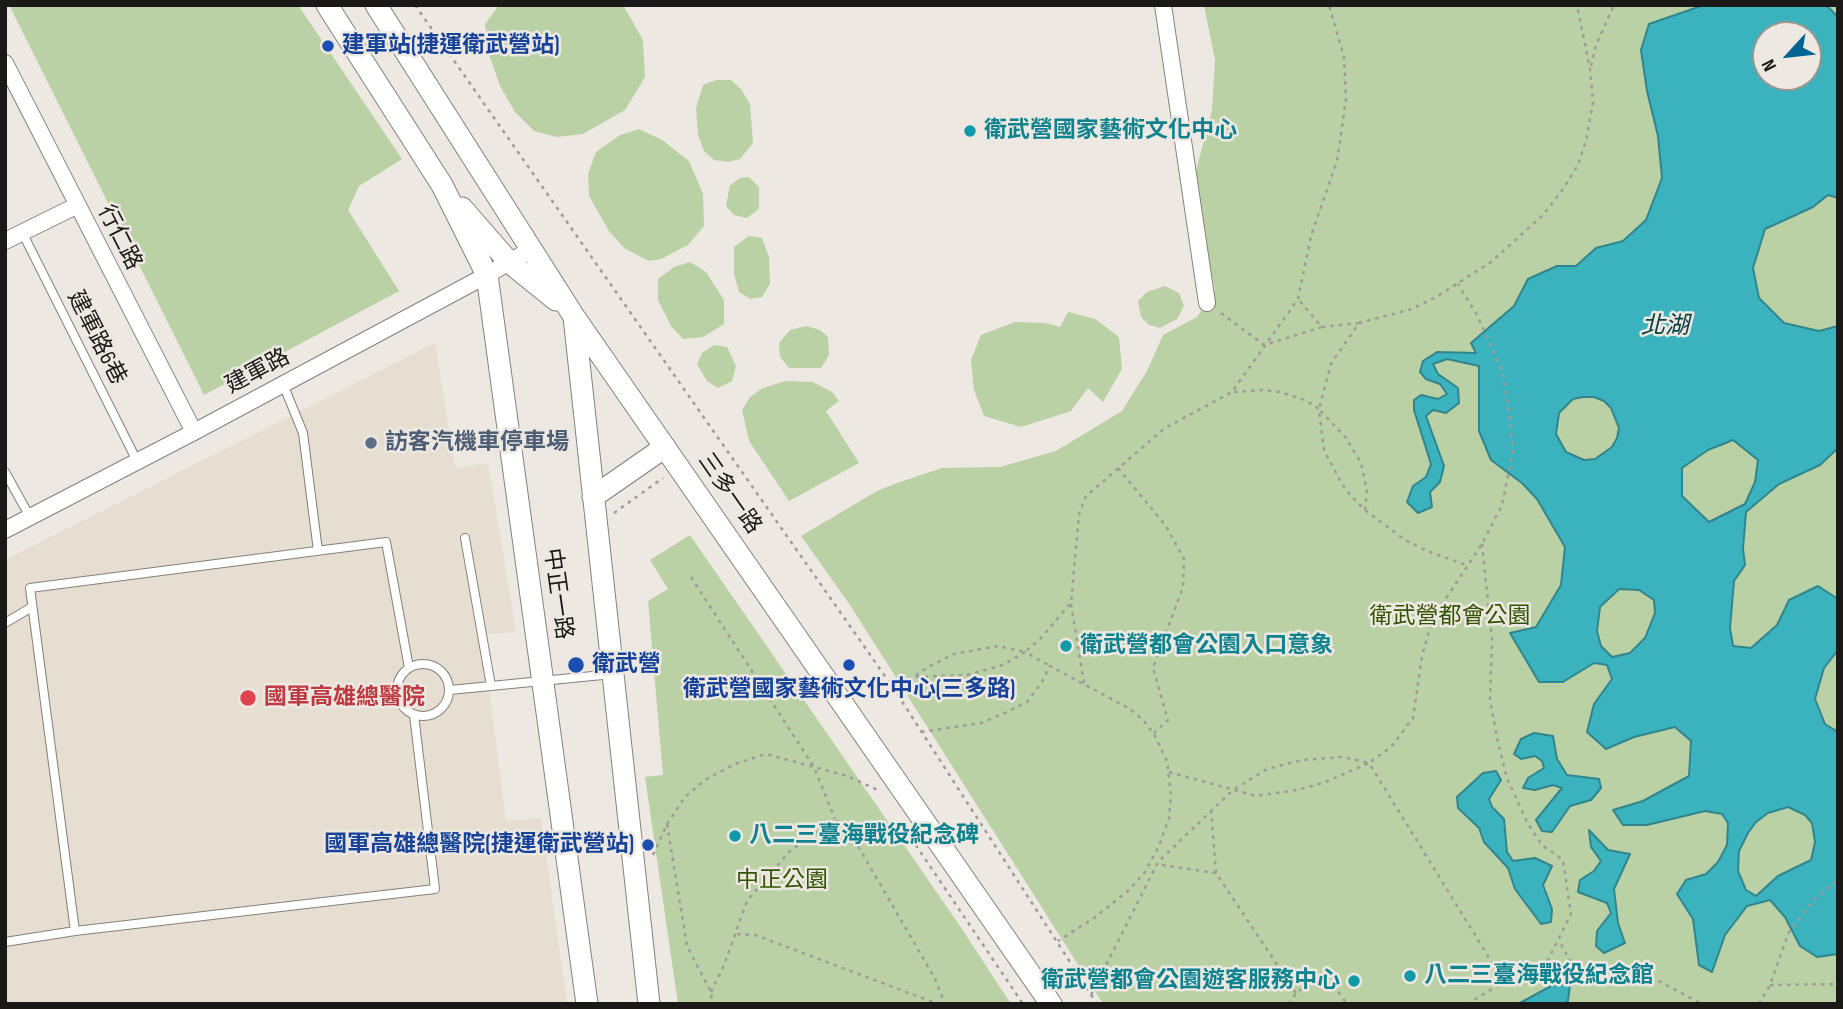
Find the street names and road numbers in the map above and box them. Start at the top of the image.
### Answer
street label: 行仁路 [91,201,147,275]
street label: 建軍路6巷 [61,286,131,390]
street label: 建軍路 [221,344,295,400]
street label: 三多一路 [691,448,767,540]
street label: 中正一路 [537,547,577,641]

